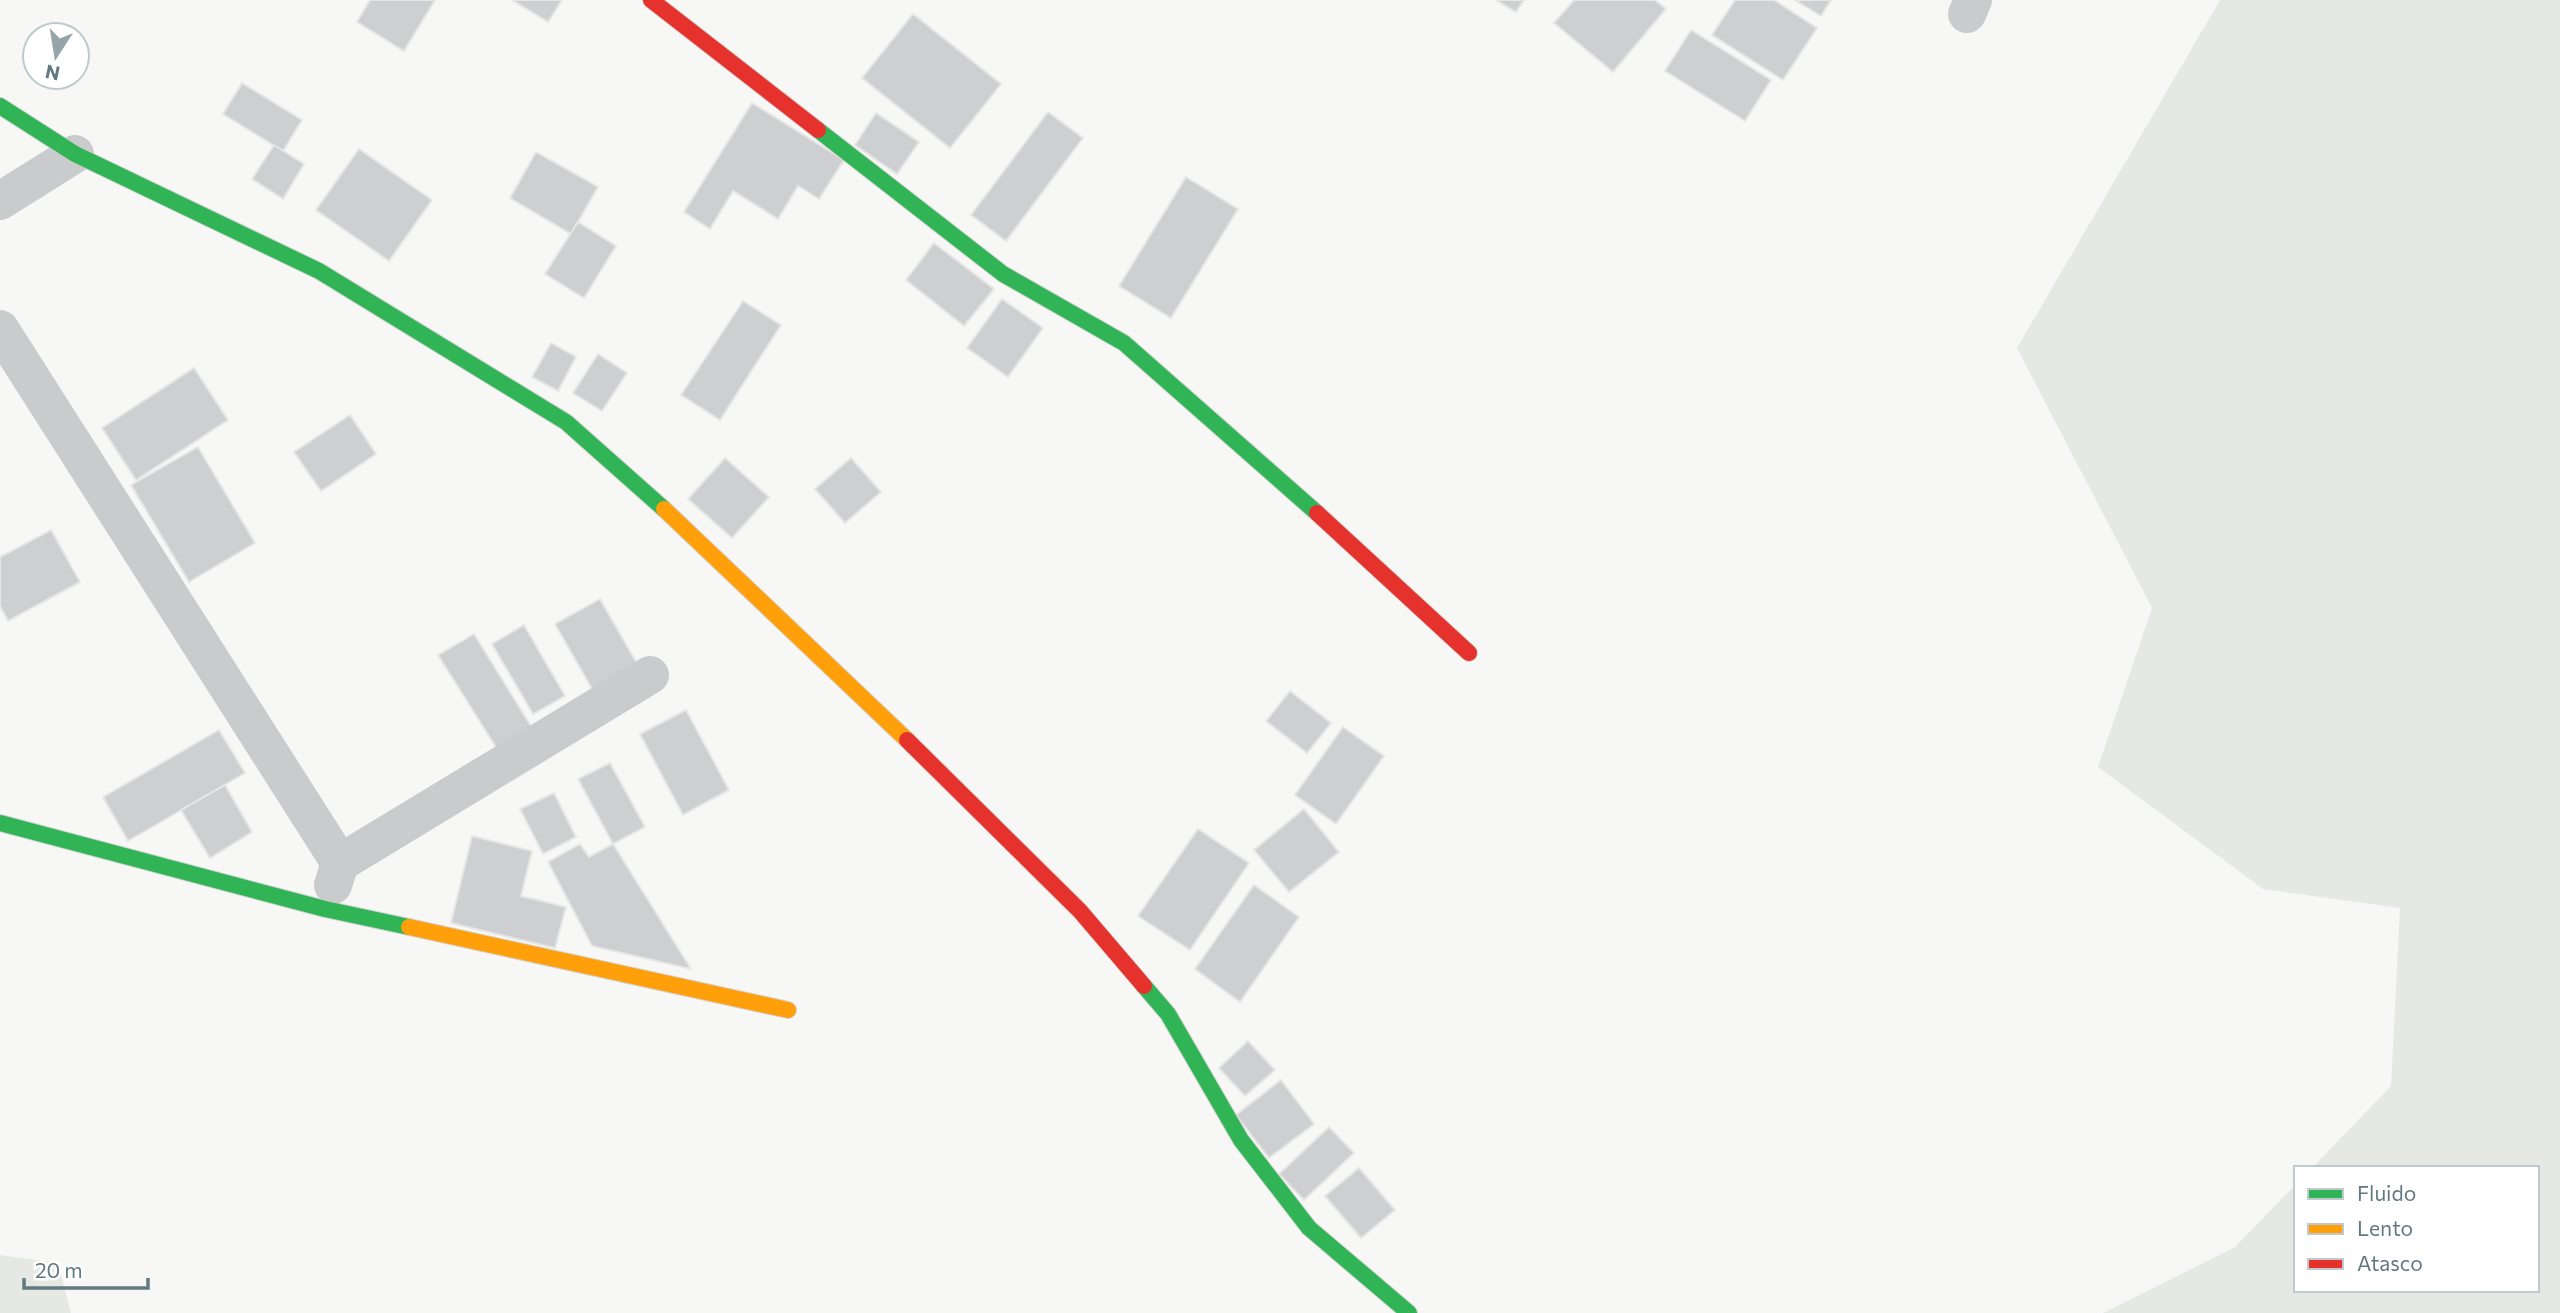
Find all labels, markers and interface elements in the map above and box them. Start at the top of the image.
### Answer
north arrow [21,21,91,91]
text: N [43,60,62,86]
legend [2294,1166,2539,1292]
text: Fluido [2357,1180,2416,1205]
text: Lento [2357,1215,2413,1240]
scale bar [24,1246,149,1290]
text: Atasco [2357,1250,2423,1275]
text: 20 m [35,1257,83,1282]

